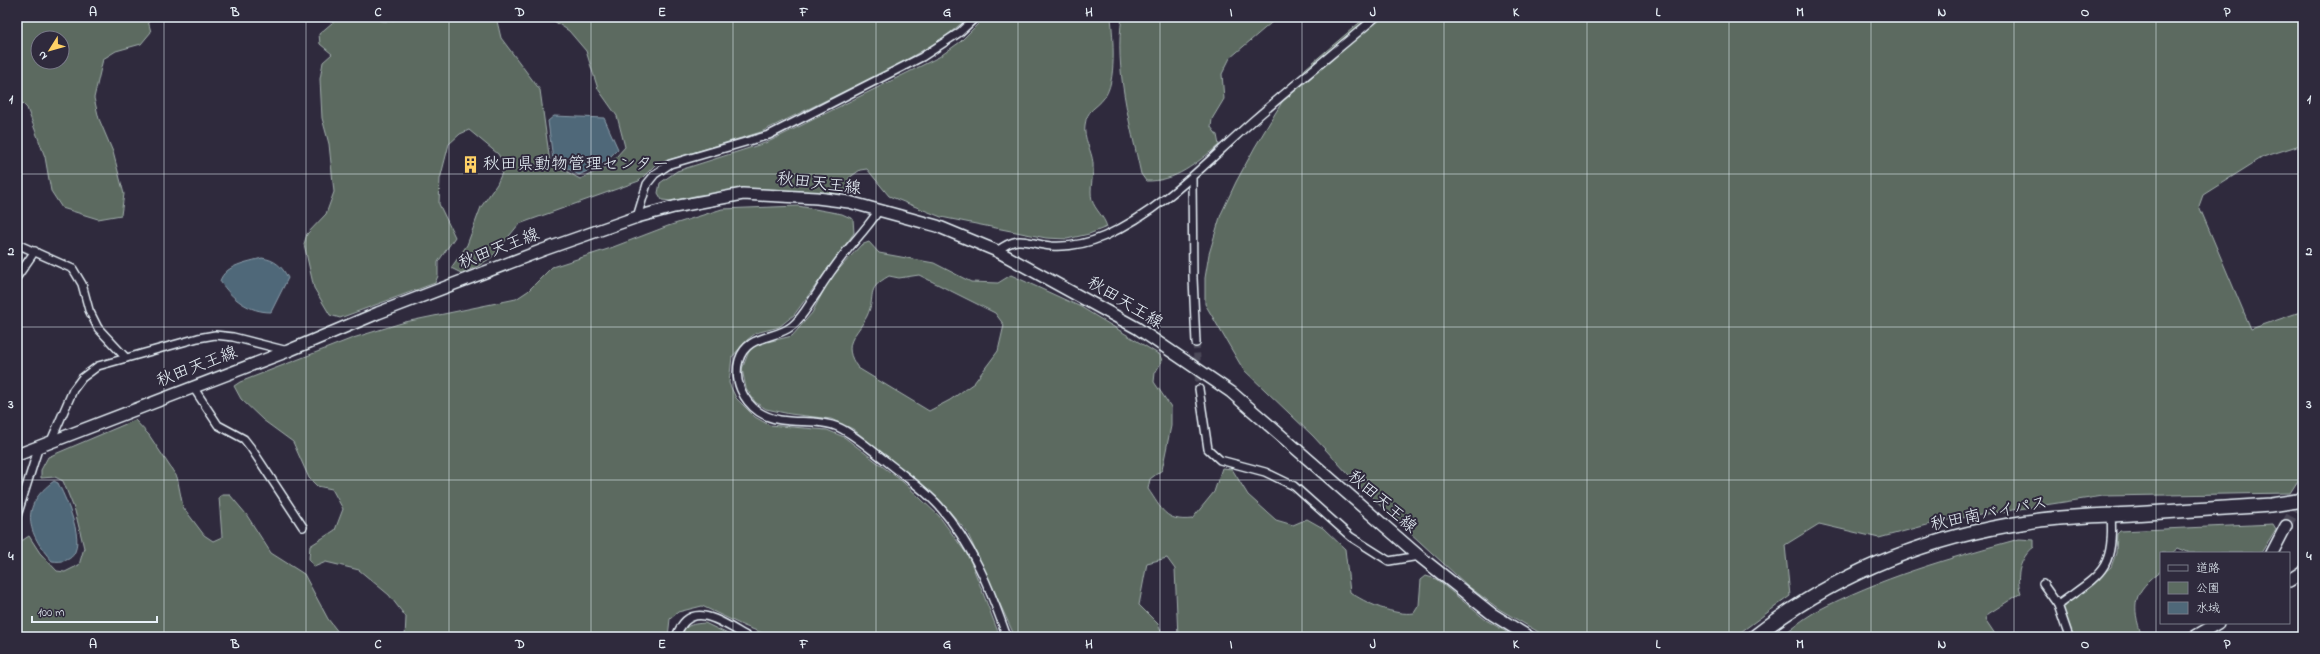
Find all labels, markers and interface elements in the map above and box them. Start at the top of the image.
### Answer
text: A [89,3,97,22]
text: B [230,3,240,22]
text: C [374,3,382,22]
text: D [514,3,525,22]
text: E [658,3,666,22]
text: F [799,3,809,22]
text: G [943,3,951,22]
text: H [1085,3,1093,22]
text: I [1229,3,1233,22]
text: J [1370,3,1376,22]
text: K [1513,3,1520,22]
text: L [1656,3,1662,22]
text: M [1796,3,1804,22]
text: N [1938,3,1947,22]
text: O [2081,3,2090,22]
text: P [2224,3,2231,22]
north arrow [30,30,70,70]
text: N [34,48,51,63]
text: 1 [9,90,14,109]
text: 1 [2307,90,2312,109]
place label: 秋田県動物管理センター [483,152,669,177]
building icon: 秋田県動物管理センター [460,154,480,174]
street label: 秋田天王線 [775,166,863,202]
street label: 秋田天王線 [455,222,543,276]
text: 2 [7,242,15,261]
text: 2 [2305,242,2313,261]
street label: 秋田天王線 [1082,270,1168,336]
street label: 秋田天王線 [153,340,241,394]
text: 3 [7,395,14,414]
text: 3 [2305,395,2312,414]
street label: 秋田天王線 [1342,465,1422,539]
street label: 秋田南バイパス [1928,490,2050,538]
text: 4 [7,547,14,566]
text: 4 [2305,547,2312,566]
legend [2160,552,2290,624]
text: 道路 [2196,560,2220,578]
text: 公園 [2196,580,2220,598]
scale bar [32,598,157,624]
text: 水域 [2196,600,2220,618]
text: 100 m [38,604,65,622]
text: A [89,635,97,654]
text: B [230,635,240,654]
text: C [374,635,382,654]
text: D [514,635,525,654]
text: E [658,635,666,654]
text: F [799,635,809,654]
text: G [943,635,951,654]
text: H [1085,635,1093,654]
text: I [1229,635,1233,654]
text: J [1370,635,1376,654]
text: K [1513,635,1520,654]
text: L [1656,635,1662,654]
text: M [1796,635,1804,654]
text: N [1938,635,1947,654]
text: O [2081,635,2090,654]
text: P [2224,635,2231,654]

